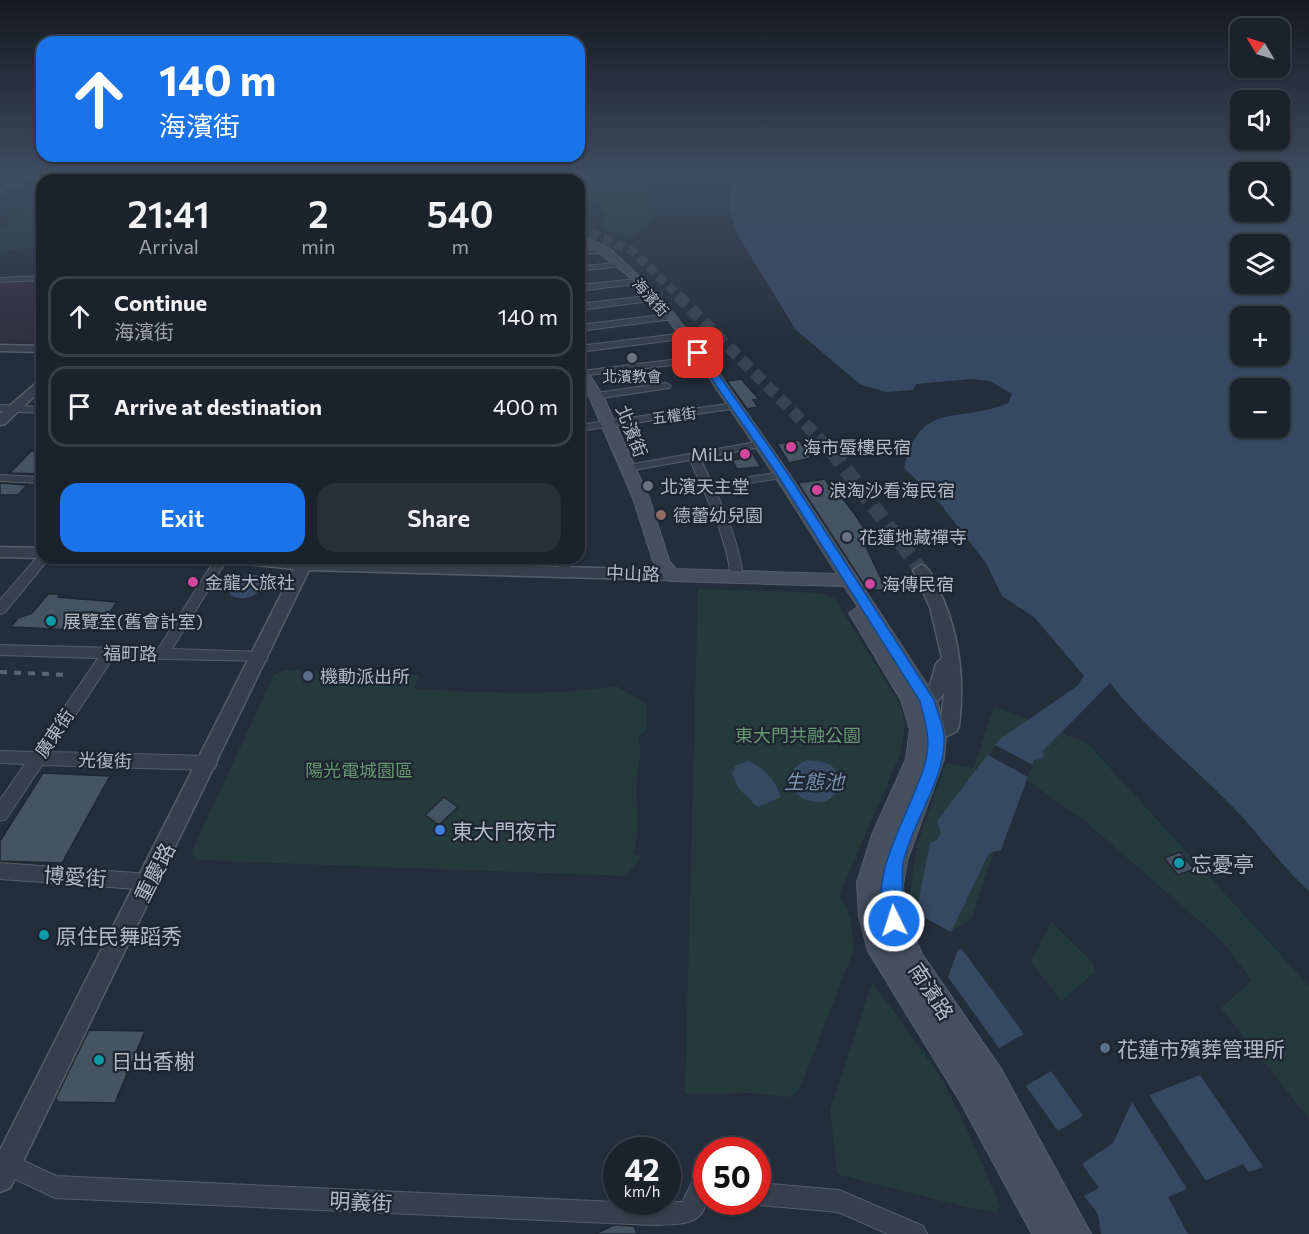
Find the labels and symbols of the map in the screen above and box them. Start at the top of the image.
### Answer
north arrow [1230,18,1290,78]
street label: 海濱街 [629,274,673,320]
pin [672,327,723,378]
marker: 北濱教會 [625,351,639,365]
place label: 北濱教會 [602,367,662,385]
street label: 北濱街 [612,402,652,460]
street label: 五權街 [650,403,698,427]
place label: 海市蜃樓民宿 [803,436,911,458]
marker: 海市蜃樓民宿 [784,440,798,454]
place label: MiLu [691,443,733,465]
marker: MiLu [738,447,752,461]
place label: 北濱天主堂 [660,475,750,497]
marker: 北濱天主堂 [641,479,655,493]
place label: 浪淘沙看海民宿 [829,479,955,501]
marker: 浪淘沙看海民宿 [810,483,824,497]
place label: 德蕾幼兒園 [673,504,763,526]
marker: 德蕾幼兒園 [654,508,668,522]
place label: 花蓮地藏禪寺 [859,526,967,548]
marker: 花蓮地藏禪寺 [840,530,854,544]
street label: 中山路 [606,561,660,585]
place label: 金龍大旅社 [205,571,295,593]
place label: 海傳民宿 [882,573,954,595]
marker: 金龍大旅社 [186,575,200,589]
marker: 海傳民宿 [863,577,877,591]
place label: 展覽室(舊會計室) [63,610,203,632]
marker: 展覽室(舊會計室) [44,614,58,628]
street label: 福町路 [103,642,157,664]
place label: 機動派出所 [320,665,410,687]
marker: 機動派出所 [301,669,315,683]
street label: 廣東街 [30,704,78,762]
park label: 東大門共融公園 [735,724,861,746]
street label: 光復街 [78,748,132,772]
park label: 陽光電城園區 [305,759,413,781]
water label: 生態池 [784,769,846,793]
place label: 東大門夜市 [452,818,557,843]
marker: 東大門夜市 [433,823,447,837]
street label: 重慶路 [129,838,179,906]
place label: 忘憂亭 [1191,851,1254,876]
marker: 忘憂亭 [1172,856,1186,870]
street label: 博愛街 [43,861,107,891]
position arrow [862,889,926,953]
place label: 原住民舞蹈秀 [56,923,182,948]
marker: 原住民舞蹈秀 [37,928,51,942]
street label: 南濱路 [904,958,960,1024]
place label: 花蓮市殯葬管理所 [1117,1036,1285,1061]
marker: 花蓮市殯葬管理所 [1098,1041,1112,1055]
place label: 日出香榭 [111,1048,195,1073]
marker: 日出香榭 [92,1053,106,1067]
speed limit sign: 50 [693,1137,771,1215]
street label: 明義街 [329,1187,393,1215]

